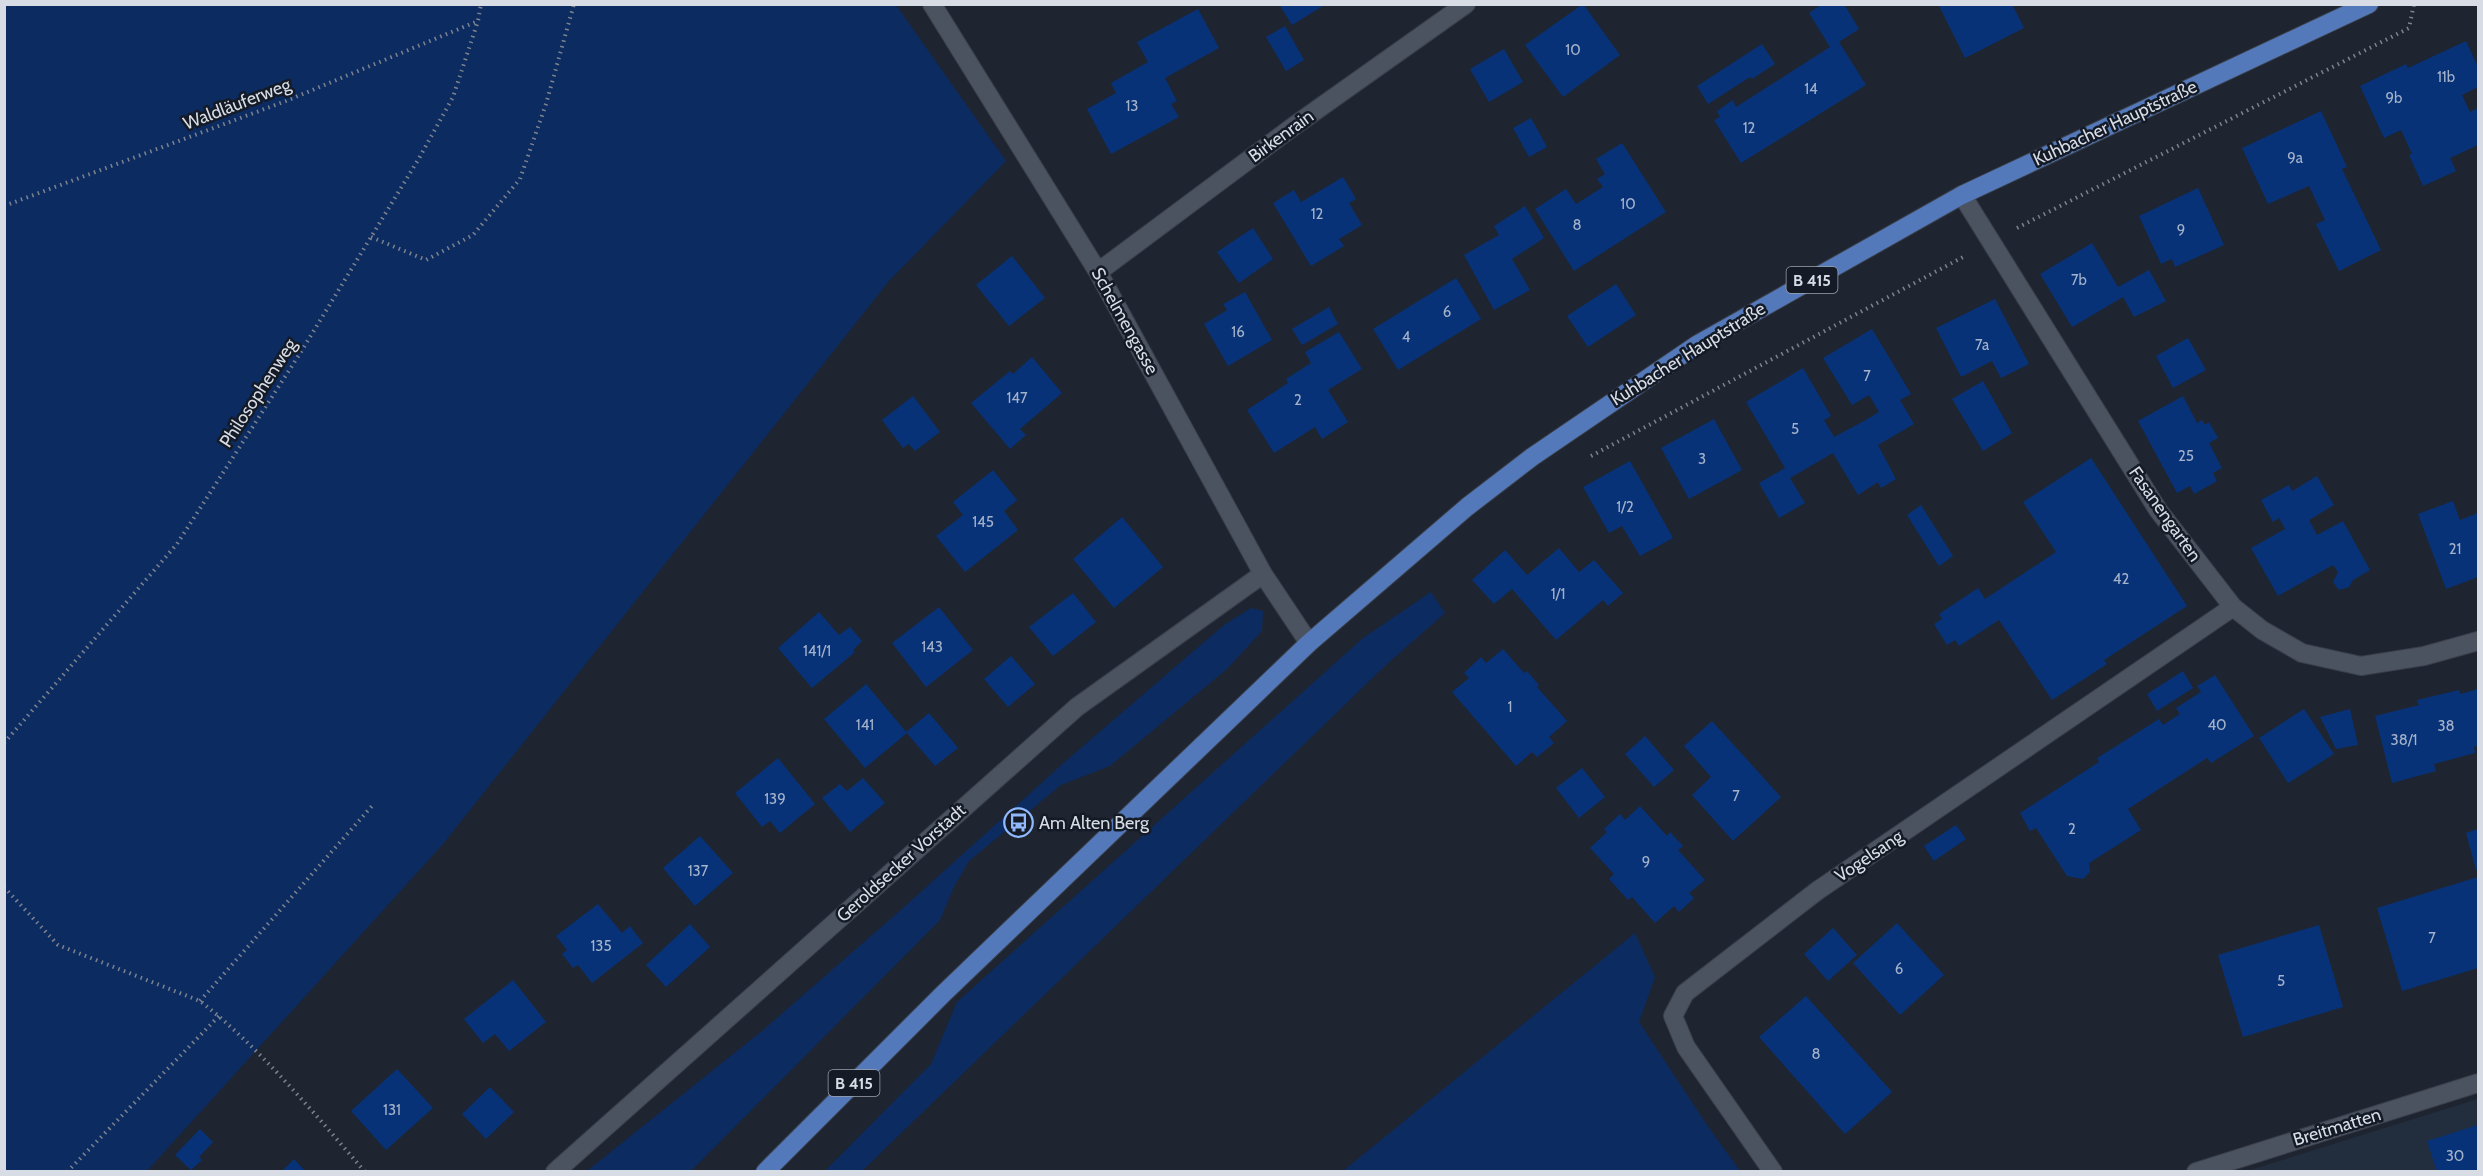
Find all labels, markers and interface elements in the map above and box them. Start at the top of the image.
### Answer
house number: 10 [1565,41,1581,59]
house number: 11b [2437,68,2455,86]
street label: Waldläuferweg [180,73,295,135]
street label: Kuhbacher Hauptstraße [2030,75,2200,171]
house number: 14 [1804,80,1818,98]
house number: 9b [2386,89,2402,107]
house number: 13 [1125,97,1139,115]
street label: Birkenrain [1244,105,1318,167]
house number: 12 [1743,119,1756,137]
house number: 9a [2287,149,2304,167]
house number: 10 [1620,195,1636,213]
house number: 12 [1311,205,1324,223]
house number: 8 [1572,216,1582,234]
house number: 9 [2177,221,2185,239]
street label: Schelmengasse [1087,264,1163,378]
road number: B 415 [1786,267,1838,293]
house number: 7b [2071,271,2087,289]
street label: Kuhbacher Hauptstraße [1607,297,1769,411]
house number: 6 [1443,303,1451,321]
house number: 16 [1231,323,1245,341]
house number: 4 [1402,328,1411,346]
street label: Philosophenweg [215,334,302,452]
house number: 7a [1975,336,1990,354]
house number: 7 [1863,367,1871,385]
house number: 147 [1006,389,1028,407]
house number: 2 [1294,391,1302,409]
house number: 5 [1791,420,1799,438]
house number: 25 [2178,447,2194,465]
house number: 3 [1698,450,1706,468]
street label: Fasanengarten [2124,462,2206,566]
house number: 1/2 [1616,498,1634,516]
house number: 145 [972,513,994,531]
house number: 21 [2449,540,2461,558]
house number: 42 [2113,570,2129,588]
house number: 1/1 [1551,585,1565,603]
house number: 143 [921,638,943,656]
house number: 141/1 [803,642,831,660]
house number: 1 [1508,698,1512,716]
house number: 141 [856,716,874,734]
house number: 40 [2207,716,2227,734]
house number: 38 [2437,717,2455,735]
house number: 38/1 [2391,731,2417,749]
house number: 7 [1732,787,1740,805]
house number: 139 [764,790,786,808]
street label: Geroldsecker Vorstadt [832,799,970,927]
bus stop icon: Am Alten Berg [1002,807,1034,839]
place label: Am Alten Berg [1039,812,1150,834]
house number: 2 [2068,820,2076,838]
street label: Vogelsang [1831,825,1908,887]
house number: 9 [1642,853,1650,871]
house number: 137 [688,862,709,880]
house number: 7 [2428,929,2436,947]
house number: 135 [590,937,612,955]
house number: 6 [1895,960,1903,978]
house number: 5 [2277,972,2285,990]
house number: 8 [1811,1045,1821,1063]
road number: B 415 [828,1070,880,1096]
house number: 131 [383,1101,401,1119]
street label: Breitmatten [2290,1103,2384,1151]
house number: 30 [2446,1147,2464,1165]

